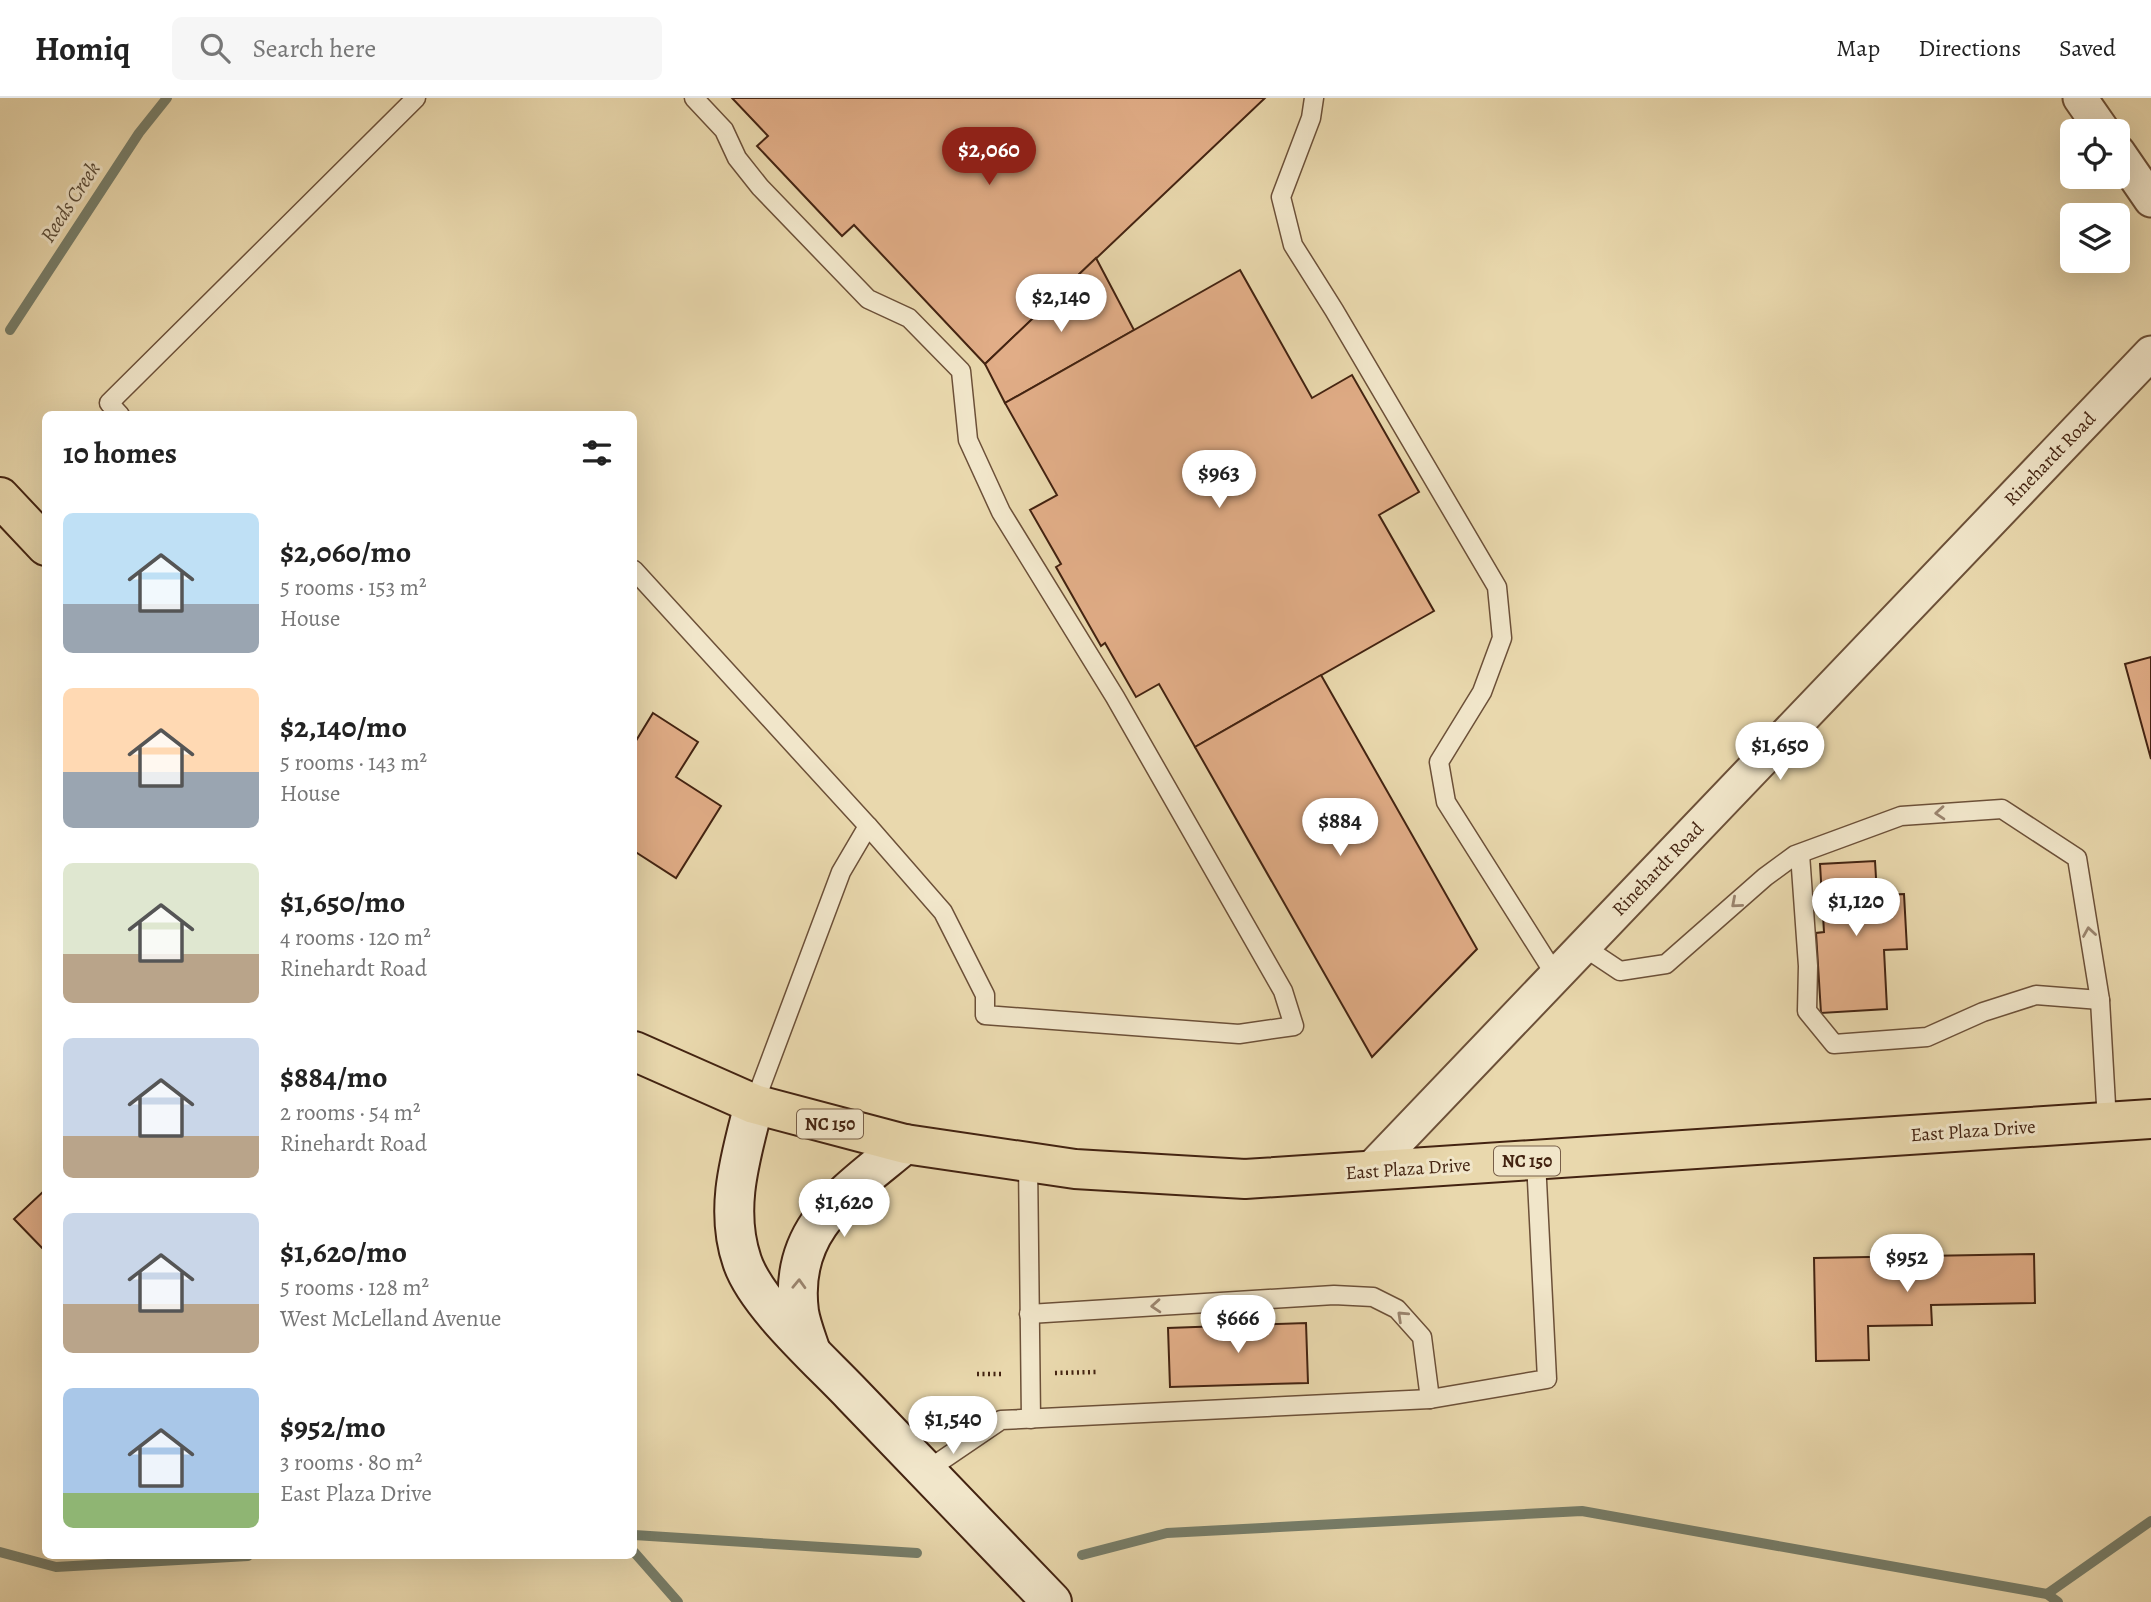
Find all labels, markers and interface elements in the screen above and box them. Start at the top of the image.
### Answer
search box [172,17,662,80]
text: Homiq [35,26,130,71]
icon: search [196,29,234,67]
text: Search here [252,31,376,66]
text: Map [1836,32,1880,64]
text: Directions [1918,32,2021,64]
text: Saved [2059,32,2116,64]
map controls [2060,119,2130,273]
button: locate [2060,119,2130,189]
pin: $2,060 [932,127,1046,187]
text: $2,060 [958,134,1020,165]
water label: Reeds Creek [34,156,106,248]
button: layers [2060,203,2130,273]
pin: $2,140 [1004,274,1118,334]
text: $2,140 [1032,281,1090,312]
street label: Rinehardt Road [1998,406,2102,512]
text: 10 homes [63,433,177,473]
icon: filters [578,434,616,472]
pin: $963 [1178,450,1260,510]
text: $963 [1198,457,1240,488]
text: $2,060/mo [280,532,411,572]
icon: home [119,541,203,625]
text: 5 rooms · 153 m² [280,572,427,603]
text: House [280,603,340,634]
text: $2,140/mo [280,707,407,747]
icon: home [119,716,203,800]
pin: $1,650 [1723,722,1837,782]
text: $1,650 [1751,729,1809,760]
text: 5 rooms · 143 m² [280,747,427,778]
text: House [280,778,340,809]
pin: $884 [1299,798,1381,858]
text: $884 [1318,805,1362,836]
one-way arrow [1934,805,1945,820]
street label: Rinehardt Road [1606,816,1710,922]
pin: $1,120 [1799,878,1913,938]
text: $1,650/mo [280,882,405,922]
text: $1,120 [1828,885,1884,916]
icon: home [119,891,203,975]
one-way arrow [1731,894,1744,907]
text: 4 rooms · 120 m² [280,922,431,953]
one-way arrow [2082,926,2097,938]
text: Rinehardt Road [280,953,427,984]
text: $884/mo [280,1057,387,1097]
icon: home [119,1066,203,1150]
text: 2 rooms · 54 m² [280,1097,421,1128]
road number: NC 150 [797,1110,863,1139]
street label: East Plaza Drive [1910,1114,2036,1148]
text: Rinehardt Road [280,1128,427,1159]
road number: NC 150 [1494,1146,1560,1176]
street label: East Plaza Drive [1345,1152,1471,1186]
pin: $1,620 [787,1180,901,1239]
text: $1,620 [815,1186,873,1217]
text: $1,620/mo [280,1232,407,1272]
pin: $952 [1866,1234,1948,1294]
icon: home [119,1241,203,1325]
text: $952 [1886,1241,1928,1272]
text: 5 rooms · 128 m² [280,1272,429,1303]
one-way arrow [791,1278,807,1289]
pin: $666 [1197,1296,1279,1355]
one-way arrow [1150,1298,1161,1313]
text: $666 [1217,1302,1259,1333]
text: West McLelland Avenue [280,1303,501,1334]
one-way arrow [1397,1311,1410,1324]
pin: $1,540 [896,1396,1010,1456]
text: $1,540 [924,1403,982,1434]
text: $952/mo [280,1407,386,1447]
icon: home [119,1416,203,1500]
text: 3 rooms · 80 m² [280,1447,422,1478]
text: East Plaza Drive [280,1478,432,1509]

